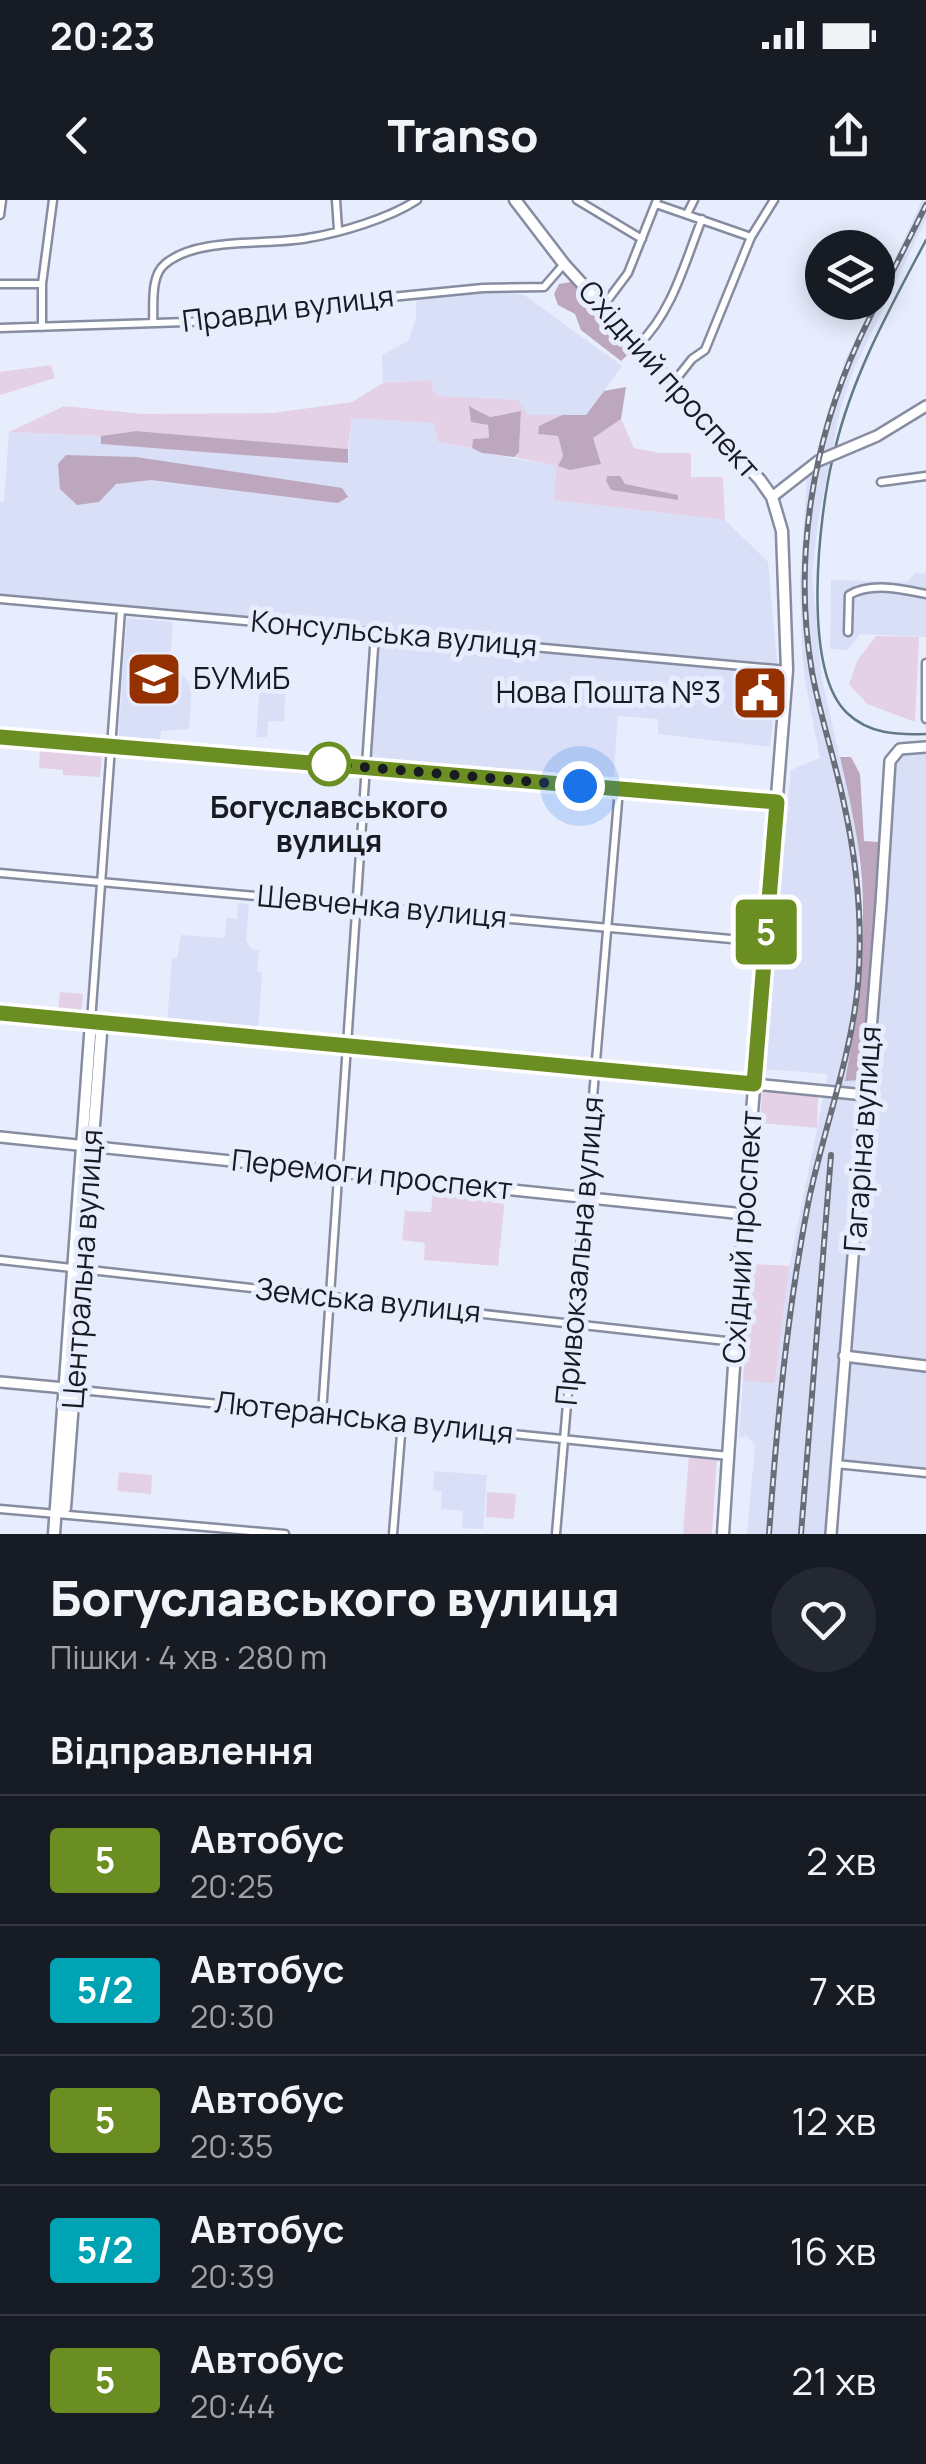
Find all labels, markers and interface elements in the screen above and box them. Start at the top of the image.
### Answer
text: 20:23 [50,9,155,61]
text: Transo [388,104,538,166]
icon: back [50,108,105,163]
icon: share [821,108,876,163]
map controls [805,230,895,320]
button: layers [805,230,895,320]
street label: Східний проспект [570,271,770,487]
street label: Правди вулиця [180,274,396,341]
street label: Консульська вулиця [249,600,539,665]
school or university icon: БУМиБ [124,649,184,709]
place label: БУМиБ [193,657,290,698]
public building icon: Нова Пошта №3 [730,663,790,723]
place label: Нова Пошта №3 [496,671,721,712]
marker: Богуславського вулиця [308,743,350,785]
your location [555,761,605,811]
place label: Богуславського вулиця [210,786,448,861]
street label: Шевченка вулиця [255,874,509,937]
line badge: 5 [734,900,798,964]
text: 5 [756,908,776,956]
street label: Гагаріна вулиця [833,1025,890,1253]
street label: Привокзальна вулиця [545,1095,612,1407]
street label: Східний проспект [712,1109,771,1365]
street label: Центральна вулиця [51,1128,112,1410]
street label: Перемоги проспект [230,1138,515,1209]
street label: Земська вулиця [253,1267,483,1332]
street label: Лютеранська вулиця [213,1380,516,1453]
text: Богуславського вулиця [50,1565,620,1630]
button: heart [771,1567,876,1672]
text: Пішки · 4 хв · 280 m [50,1635,327,1679]
text: Відправлення [50,1723,314,1775]
text: Автобус [190,1812,344,1864]
text: 2 хв [806,1834,876,1886]
text: 5 [95,1836,115,1884]
text: 20:25 [190,1864,274,1908]
text: Автобус [190,1942,344,1994]
text: 7 хв [809,1964,876,2016]
text: 5/2 [77,1966,133,2014]
text: 20:30 [190,1994,275,2038]
text: Автобус [190,2072,344,2124]
text: 12 хв [792,2094,876,2146]
text: 5 [95,2096,115,2144]
text: 20:35 [190,2124,274,2168]
text: Автобус [190,2202,344,2254]
text: 16 хв [790,2224,876,2276]
text: 5/2 [77,2226,133,2274]
text: 20:39 [190,2254,275,2298]
text: Автобус [190,2332,344,2384]
text: 21 хв [792,2354,876,2406]
text: 5 [95,2356,115,2404]
text: 20:44 [190,2384,275,2428]

